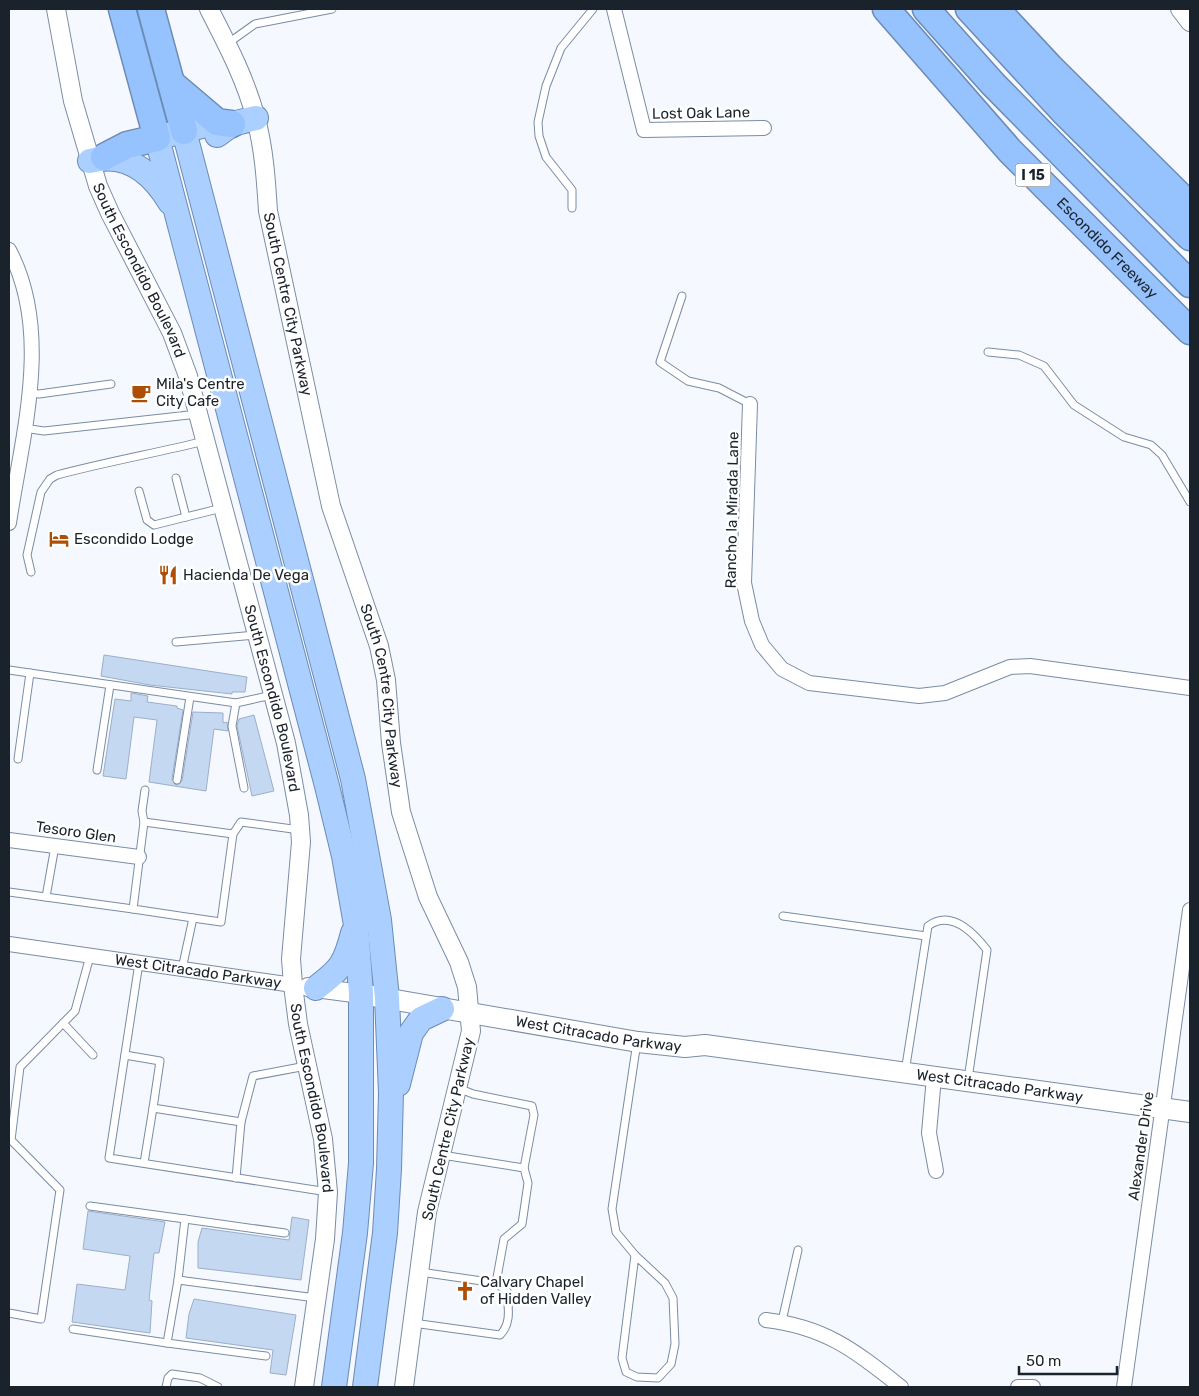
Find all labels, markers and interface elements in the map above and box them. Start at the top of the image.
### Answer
street label: Lost Oak Lane [652,103,750,123]
road number: I 15 [1016,164,1050,186]
street label: South Escondido Boulevard [89,180,189,360]
street label: Escondido Freeway [1053,194,1161,302]
street label: South Centre City Parkway [260,211,316,397]
place label: Mila's Centre City Cafe [156,375,245,410]
cafe icon: Mila's Centre City Cafe [130,382,152,404]
street label: Rancho la Mirada Lane [722,431,742,589]
hotel icon: Escondido Lodge [48,528,70,550]
place label: Escondido Lodge [74,530,194,548]
restaurant icon: Hacienda De Vega [157,564,179,586]
place label: Hacienda De Vega [183,566,309,584]
street label: South Centre City Parkway [356,601,406,789]
street label: South Escondido Boulevard [240,603,304,794]
street label: Tesoro Glen [35,817,117,847]
street label: West Citracado Parkway [114,950,282,992]
street label: South Escondido Boulevard [286,1002,337,1194]
street label: West Citracado Parkway [514,1012,683,1056]
street label: South Centre City Parkway [418,1036,478,1222]
street label: West Citracado Parkway [915,1065,1084,1106]
street label: Alexander Drive [1124,1090,1158,1202]
place label: Calvary Chapel of Hidden Valley [480,1273,592,1308]
church icon: Calvary Chapel of Hidden Valley [454,1280,476,1302]
scale bar [1019,1344,1116,1376]
text: 50 m [1026,1352,1061,1370]

